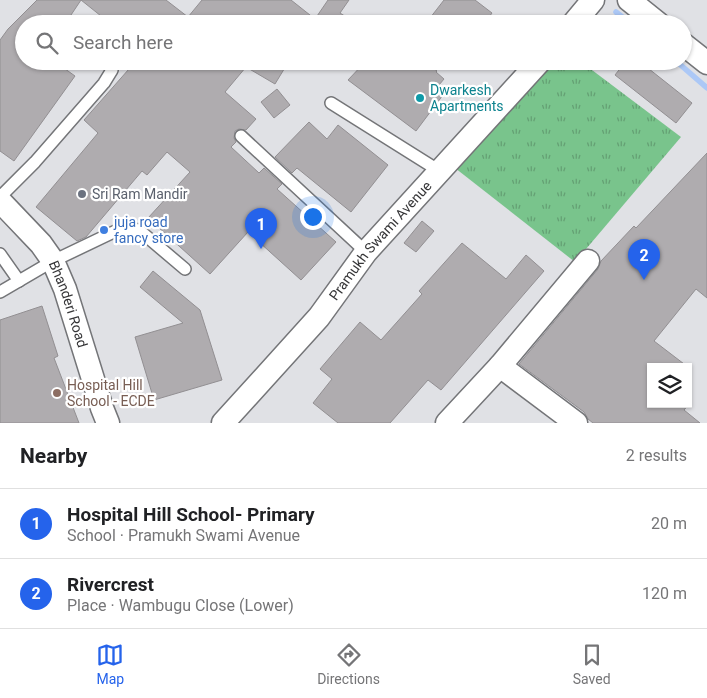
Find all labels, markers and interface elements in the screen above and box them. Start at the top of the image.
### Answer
search box [15,15,692,70]
icon: search [33,29,61,57]
text: Search here [73,31,173,54]
place label: Dwarkesh Apartments [430,82,504,114]
marker: Dwarkesh Apartments [414,92,426,104]
street label: Pramukh Swami Avenue [326,178,435,303]
place label: Sri Ram Mandir [92,186,188,202]
marker: Sri Ram Mandir [76,188,88,200]
your location [300,204,326,230]
pin: 1 [245,208,277,249]
place label: juja road fancy store [113,214,183,246]
marker: juja road fancy store [98,224,110,236]
pin: 2 [628,239,660,280]
street label: Bhanderi Road [46,258,91,349]
map controls [647,363,692,408]
button: layers [647,363,692,408]
place label: Hospital Hill School - ECDE [67,377,155,409]
marker: Hospital Hill School - ECDE [51,387,63,399]
text: Nearby [20,444,87,468]
text: 2 results [626,446,687,465]
text: Hospital Hill School- Primary [67,503,315,526]
text: 1 [31,514,41,533]
text: 20 m [651,514,687,533]
text: School · Pramukh Swami Avenue [67,526,300,545]
text: Rivercrest [67,573,154,596]
text: 2 [31,584,41,603]
text: 120 m [642,584,687,603]
text: Place · Wambugu Close (Lower) [67,596,294,615]
tab: Map [96,641,124,687]
tab: Directions [317,641,380,687]
tab: Saved [573,641,611,687]

